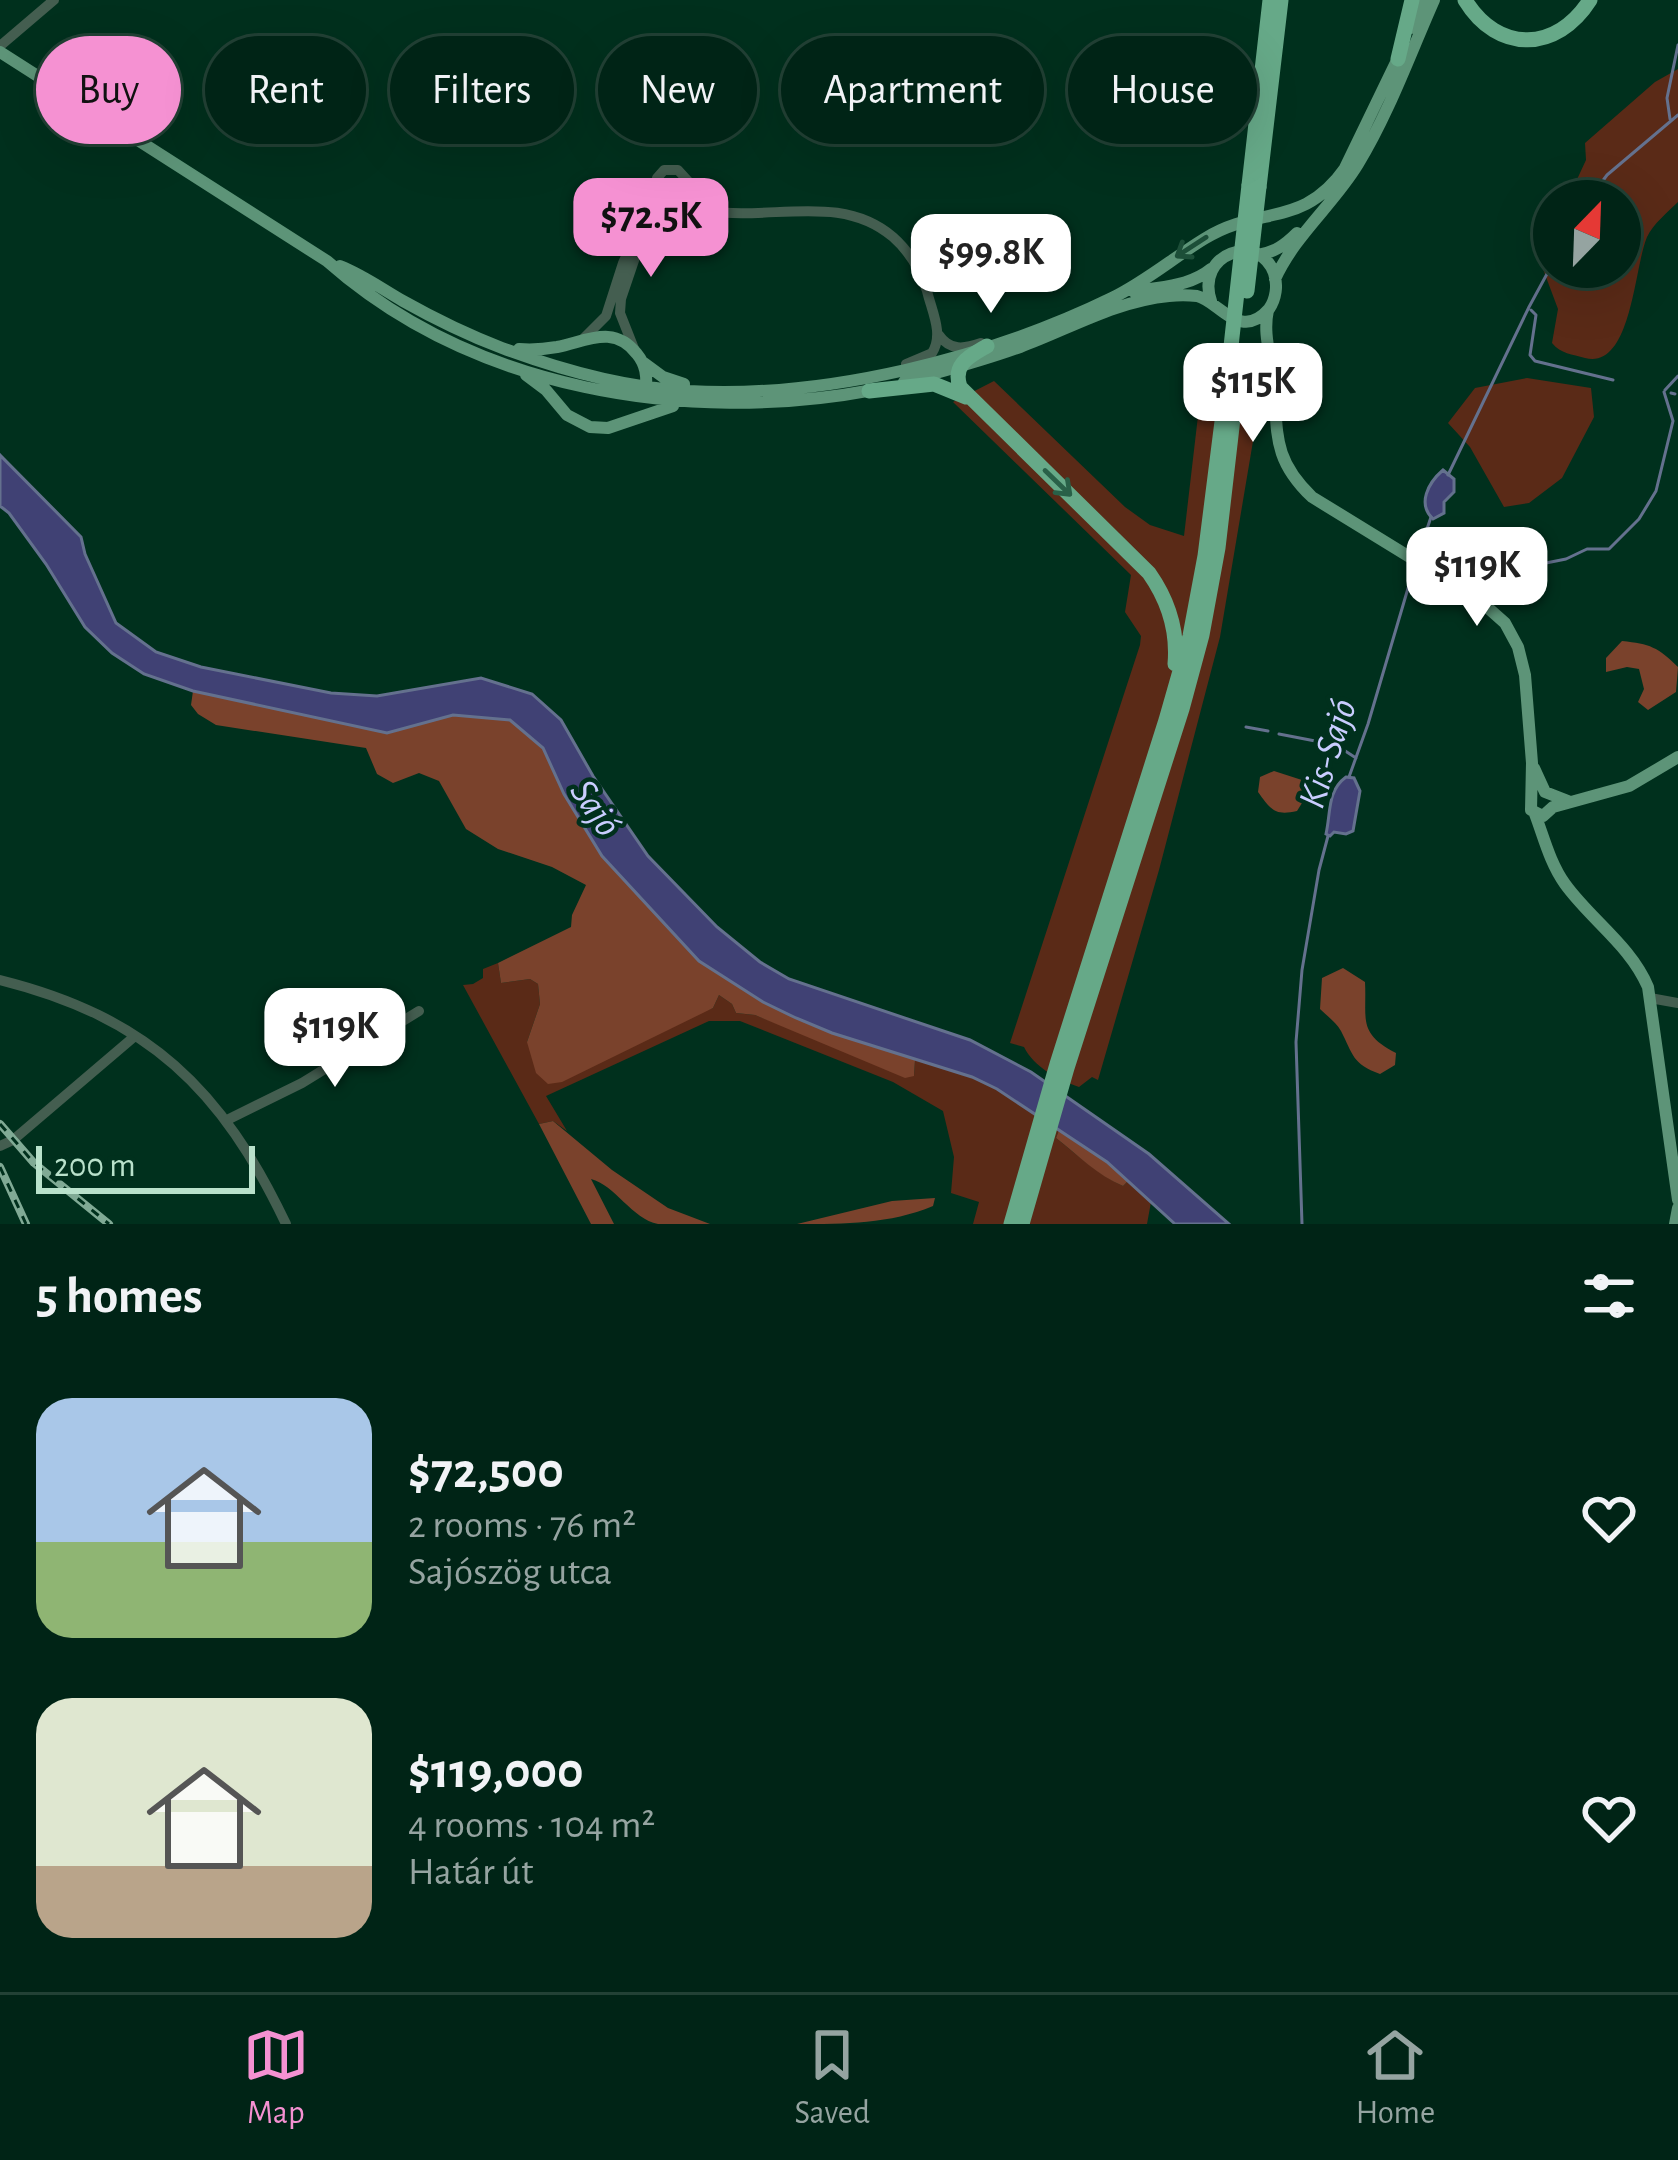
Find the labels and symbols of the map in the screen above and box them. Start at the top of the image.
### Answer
pin: $72.5K [553,178,749,280]
north arrow [1533,180,1641,288]
pin: $99.8K [893,214,1089,316]
one-way arrow [1175,235,1209,260]
pin: $115K [1169,343,1337,445]
one-way arrow [1043,468,1072,496]
pin: $119K [1393,527,1561,629]
water label: Kis-Sajó [1293,694,1364,813]
water label: Sajó [562,773,628,844]
pin: $119K [251,988,419,1090]
scale bar [36,1140,255,1193]

